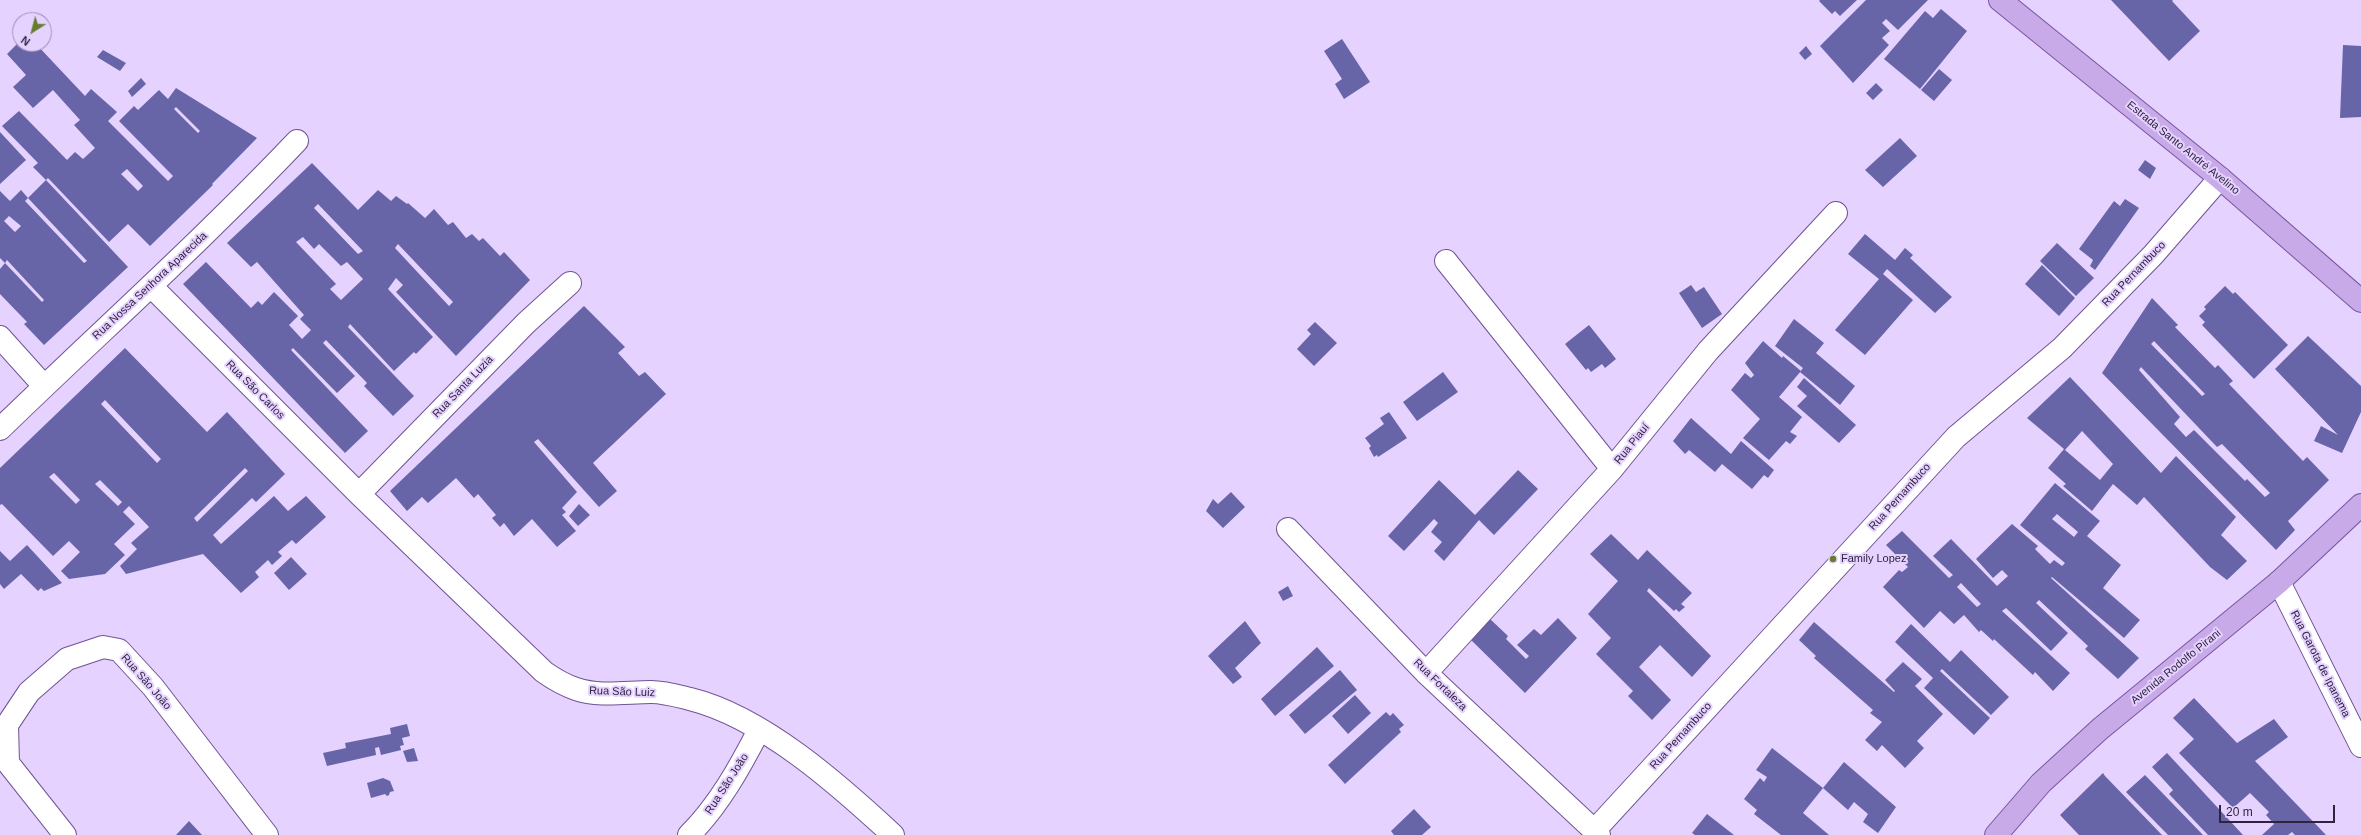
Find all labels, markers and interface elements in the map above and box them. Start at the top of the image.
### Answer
north arrow [12,12,52,52]
text: N [19,34,32,48]
street label: Estrada Santo André Avelino [2124,98,2242,198]
street label: Rua Nossa Senhora Aparecida [90,229,210,343]
street label: Rua Pernambuco [2100,239,2168,309]
street label: Rua Santa Luzia [430,353,496,421]
street label: Rua São Carlos [223,358,287,422]
street label: Rua Piauí [1612,421,1652,467]
street label: Rua Pernambuco [1866,461,1934,533]
place label: Family Lopez [1841,552,1906,566]
marker: Family Lopez [1828,554,1838,564]
street label: Rua Garota de Ipanema [2287,608,2353,720]
street label: Avenida Rodolfo Pirani [2128,627,2224,707]
street label: Rua São João [118,651,174,713]
street label: Rua Fortaleza [1411,656,1469,714]
street label: Rua São Luiz [589,684,655,700]
street label: Rua Pernambuco [1647,700,1715,772]
street label: Rua São João [702,751,752,817]
scale bar [2221,797,2337,823]
text: 20 m [2226,805,2253,819]

